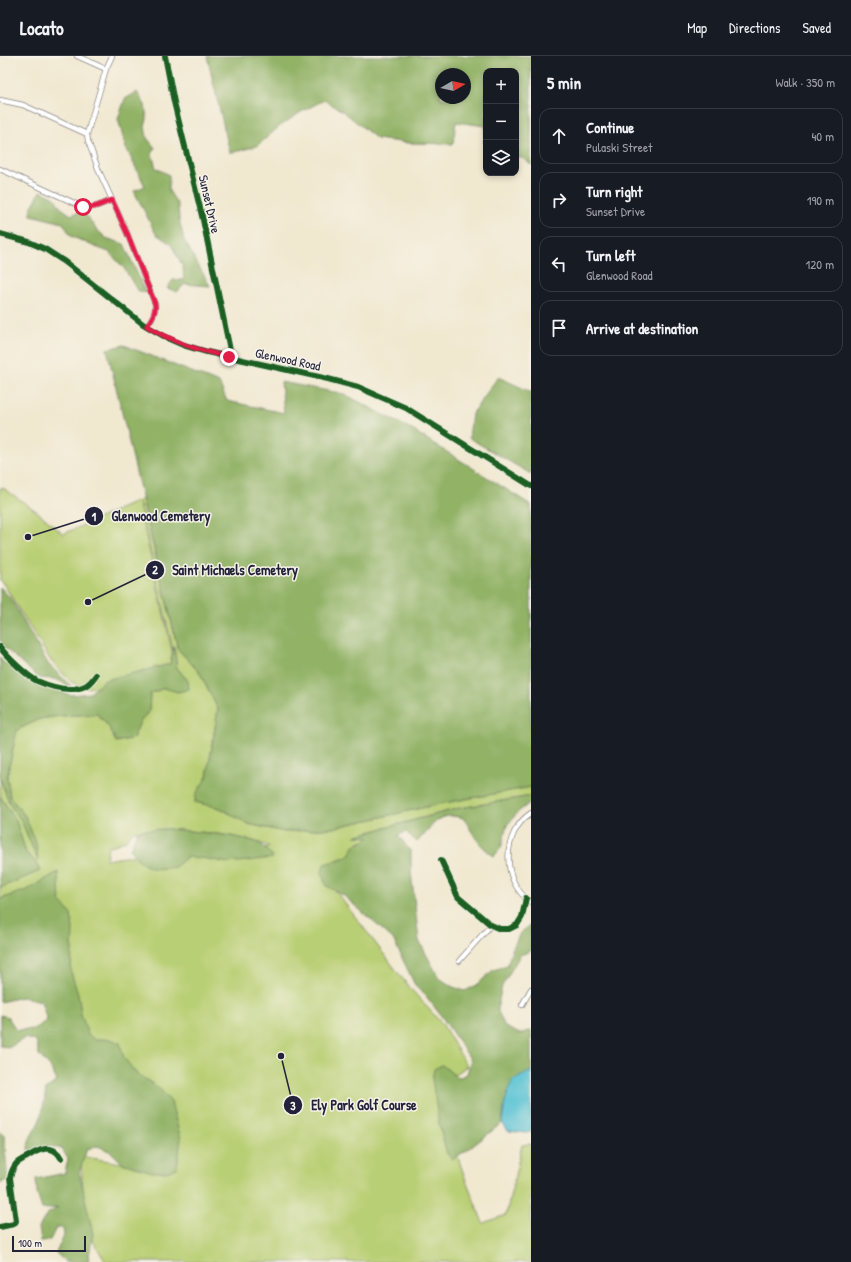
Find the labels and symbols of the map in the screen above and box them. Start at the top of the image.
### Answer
north arrow [435,68,471,104]
street label: Sunset Drive [195,173,225,235]
route start [74,198,92,216]
street label: Glenwood Road [254,343,322,375]
route end [220,348,238,366]
callout: Glenwood Cemetery [84,503,219,529]
text: Glenwood Cemetery [112,506,210,527]
text: 1 [92,508,97,525]
callout: Saint Michaels Cemetery [145,557,306,583]
text: Saint Michaels Cemetery [172,560,298,581]
text: 2 [152,561,158,578]
callout: Ely Park Golf Course [283,1092,424,1118]
text: Ely Park Golf Course [311,1095,417,1116]
text: 3 [290,1097,296,1114]
scale bar [12,1234,86,1253]

